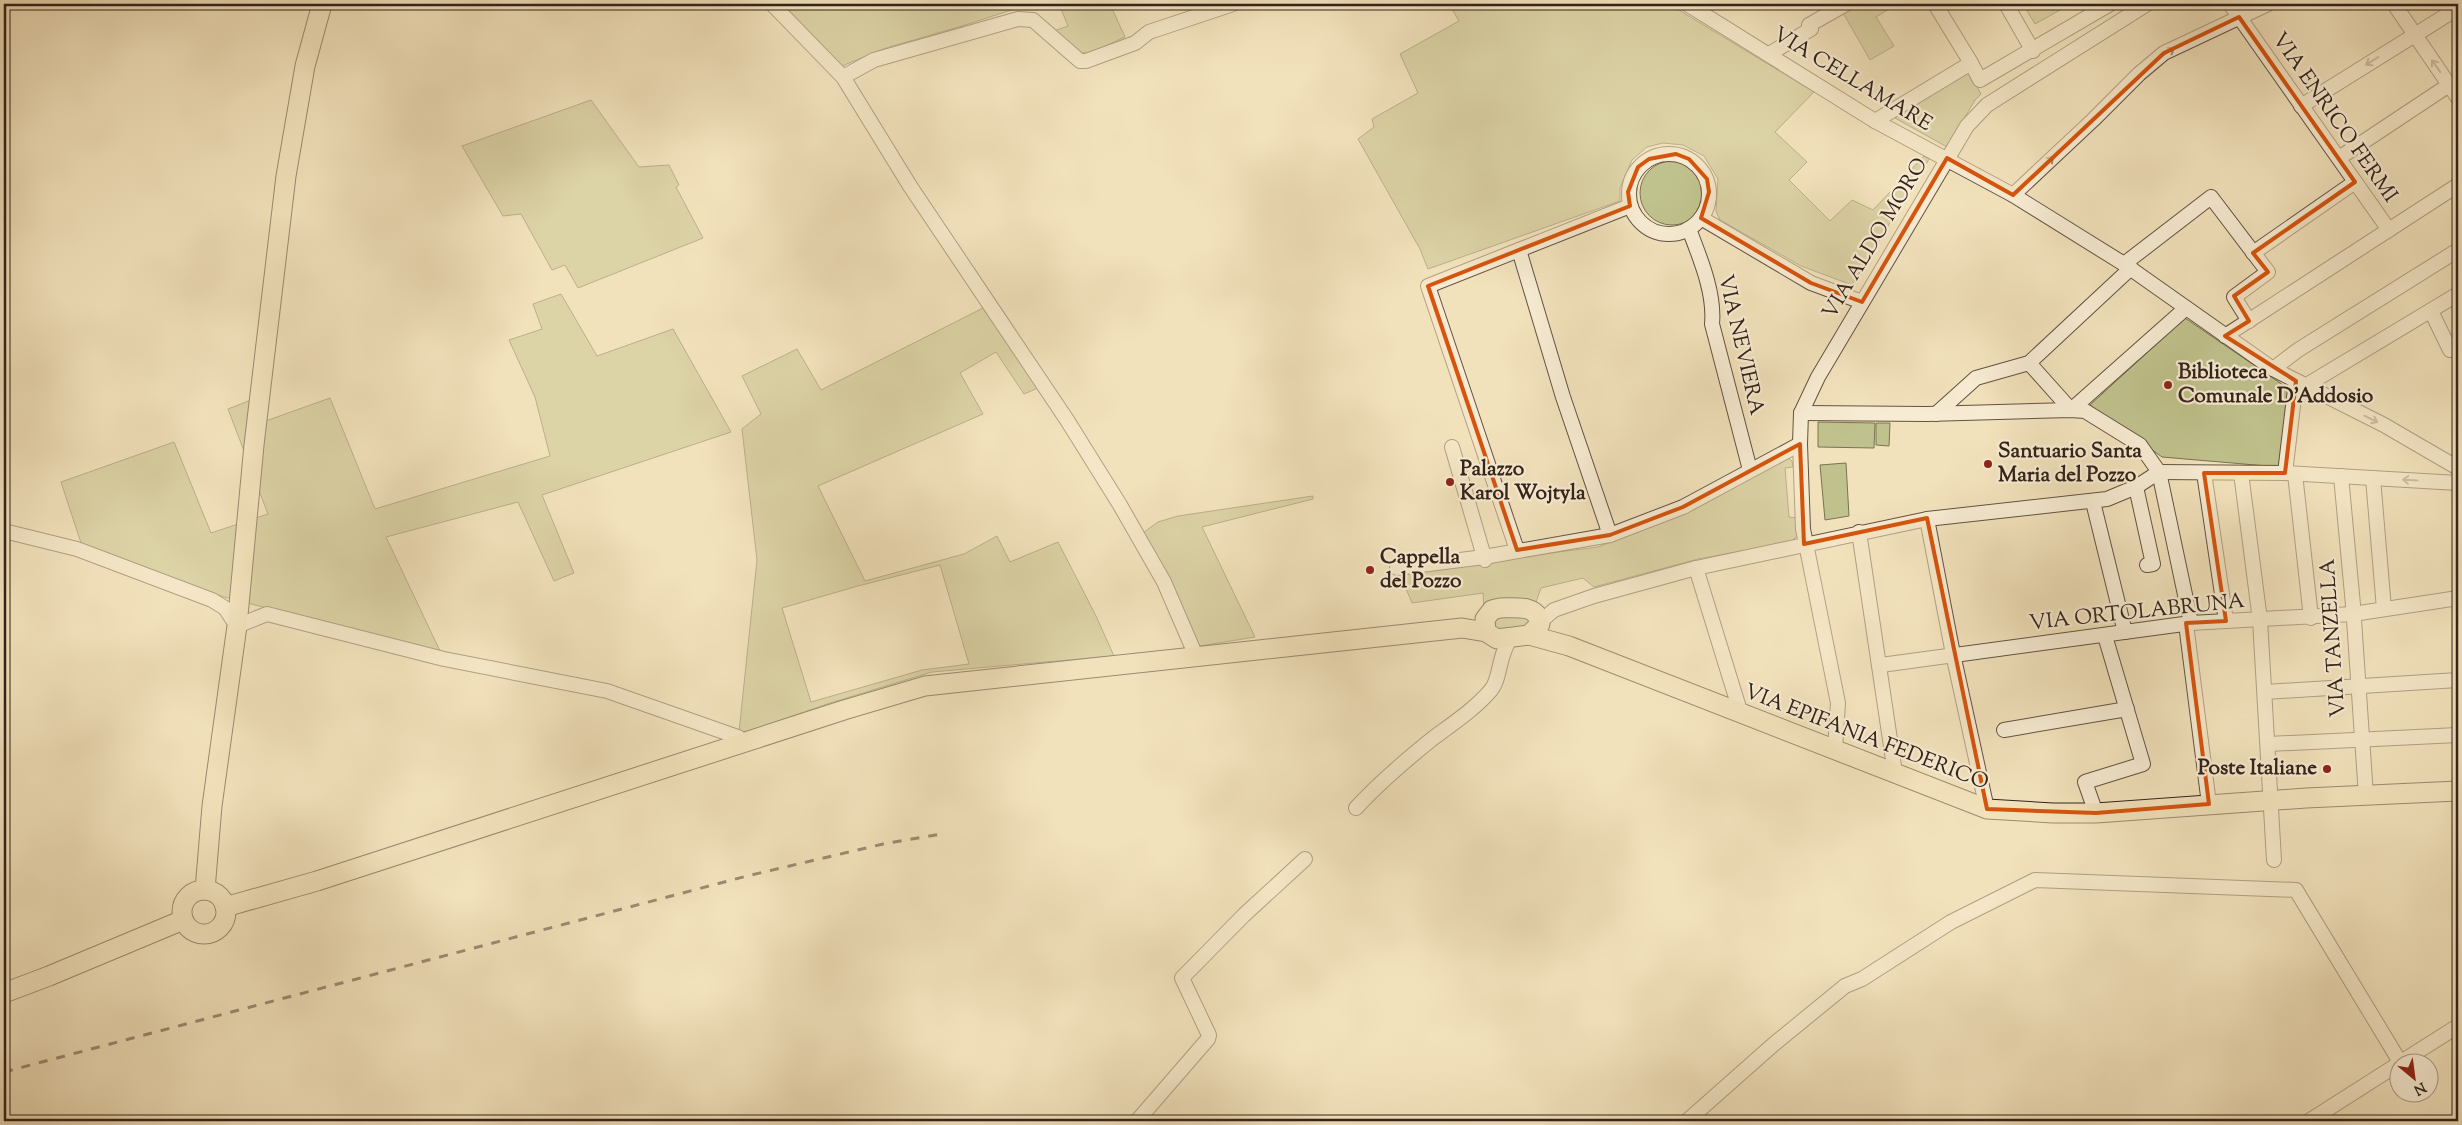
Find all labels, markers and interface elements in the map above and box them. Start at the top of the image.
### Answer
street label: VIA CELLAMARE [1766,20,1938,140]
street label: VIA ENRICO FERMI [2264,27,2404,209]
one-way arrow [2160,46,2174,56]
one-way arrow [2366,56,2380,66]
one-way arrow [2431,59,2441,73]
street label: VIA ALDO MORO [1816,153,1936,325]
one-way arrow [2042,156,2055,168]
street label: VIA NEVIERA [1709,272,1771,418]
place label: Biblioteca Comunale D'Addosio [2178,358,2374,412]
marker: Biblioteca Comunale D'Addosio [2162,379,2174,391]
one-way arrow [2363,415,2378,424]
place label: Santuario Santa Maria del Pozzo [1998,437,2142,491]
place label: Palazzo Karol Wojtyla [1460,455,1586,509]
marker: Santuario Santa Maria del Pozzo [1982,458,1994,470]
one-way arrow [2402,475,2418,485]
marker: Palazzo Karol Wojtyla [1444,476,1456,488]
place label: Cappella del Pozzo [1380,543,1462,597]
street label: VIA TANZELLA [2313,558,2355,718]
marker: Cappella del Pozzo [1364,564,1376,576]
street label: VIA ORTOLABRUNA [2028,587,2246,639]
street label: VIA EPIFANIA FEDERICO [1739,677,1993,799]
place label: Poste Italiane [2198,754,2317,784]
marker: Poste Italiane [2321,763,2333,775]
north arrow [2390,1052,2440,1102]
text: N [2410,1076,2429,1099]

